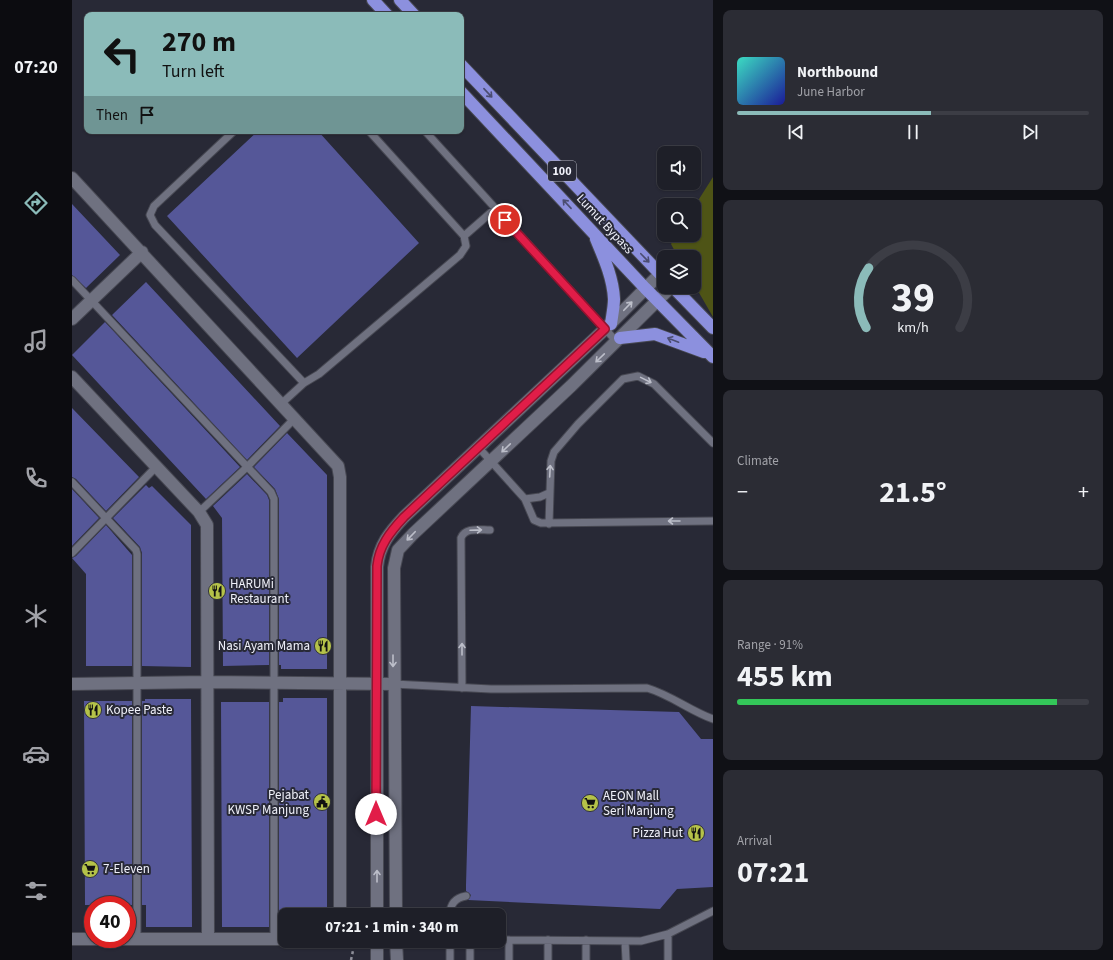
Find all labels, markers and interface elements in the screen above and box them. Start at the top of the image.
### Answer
text: 270 m [162,22,236,62]
icon: left [96,28,148,80]
text: 07:20 [14,55,58,80]
text: Turn left [162,59,224,84]
text: Northbound [797,62,878,83]
text: June Harbor [797,83,865,101]
one-way arrow [483,88,493,98]
icon: arrive [136,104,158,126]
text: Then [96,105,128,126]
icon: previous [785,121,807,143]
icon: pause [902,121,924,143]
icon: next [1019,121,1041,143]
map controls [657,146,701,294]
button: sound [657,146,701,190]
road number: 100 [548,161,576,181]
icon: directions [22,189,50,217]
street label: Lumut Bypass [572,190,638,258]
button: search [657,198,701,242]
one-way arrow [562,199,572,209]
pin [488,203,522,237]
icon: arrive [494,209,516,231]
button: layers [657,250,701,294]
one-way arrow [640,253,650,263]
text: 39 [891,268,935,328]
one-way arrow [624,301,633,311]
text: km/h [897,317,929,338]
icon: music [22,327,50,355]
one-way arrow [667,335,679,343]
one-way arrow [595,353,605,363]
one-way arrow [639,376,651,384]
one-way arrow [501,443,511,453]
text: Climate [737,452,779,470]
icon: phone [22,464,50,492]
one-way arrow [546,465,554,478]
text: 21.5° [879,471,947,514]
text: − [737,476,748,508]
text: + [1078,476,1089,508]
one-way arrow [668,517,681,525]
one-way arrow [469,526,482,534]
one-way arrow [406,531,416,541]
place label: HARUMi Restaurant [230,575,290,608]
restaurant icon: HARUMi Restaurant [207,581,227,601]
icon: climate [22,602,50,630]
restaurant icon: Nasi Ayam Mama [313,636,333,656]
text: Range · 91% [737,636,803,654]
place label: Nasi Ayam Mama [218,637,310,655]
one-way arrow [458,643,466,656]
one-way arrow [389,654,397,667]
text: 455 km [737,655,833,698]
restaurant icon: Kopee Paste [83,700,103,720]
place label: Kopee Paste [106,701,172,719]
icon: car [22,740,50,768]
place label: Pejabat KWSP Manjung [228,786,310,819]
place label: AEON Mall Seri Manjung [603,787,674,820]
public building icon: Pejabat KWSP Manjung [312,792,332,812]
position arrow [355,793,397,835]
supermarket icon: AEON Mall Seri Manjung [580,793,600,813]
restaurant icon: Pizza Hut [686,823,706,843]
place label: Pizza Hut [633,824,684,842]
text: Arrival [737,832,772,850]
text: 07:21 [737,851,809,894]
supermarket icon: 7-Eleven [80,859,100,879]
place label: 7-Eleven [103,860,150,878]
one-way arrow [373,870,381,883]
icon: filters [22,877,50,905]
speed limit sign: 40 [84,896,136,948]
text: 07:21 · 1 min · 340 m [325,917,459,938]

